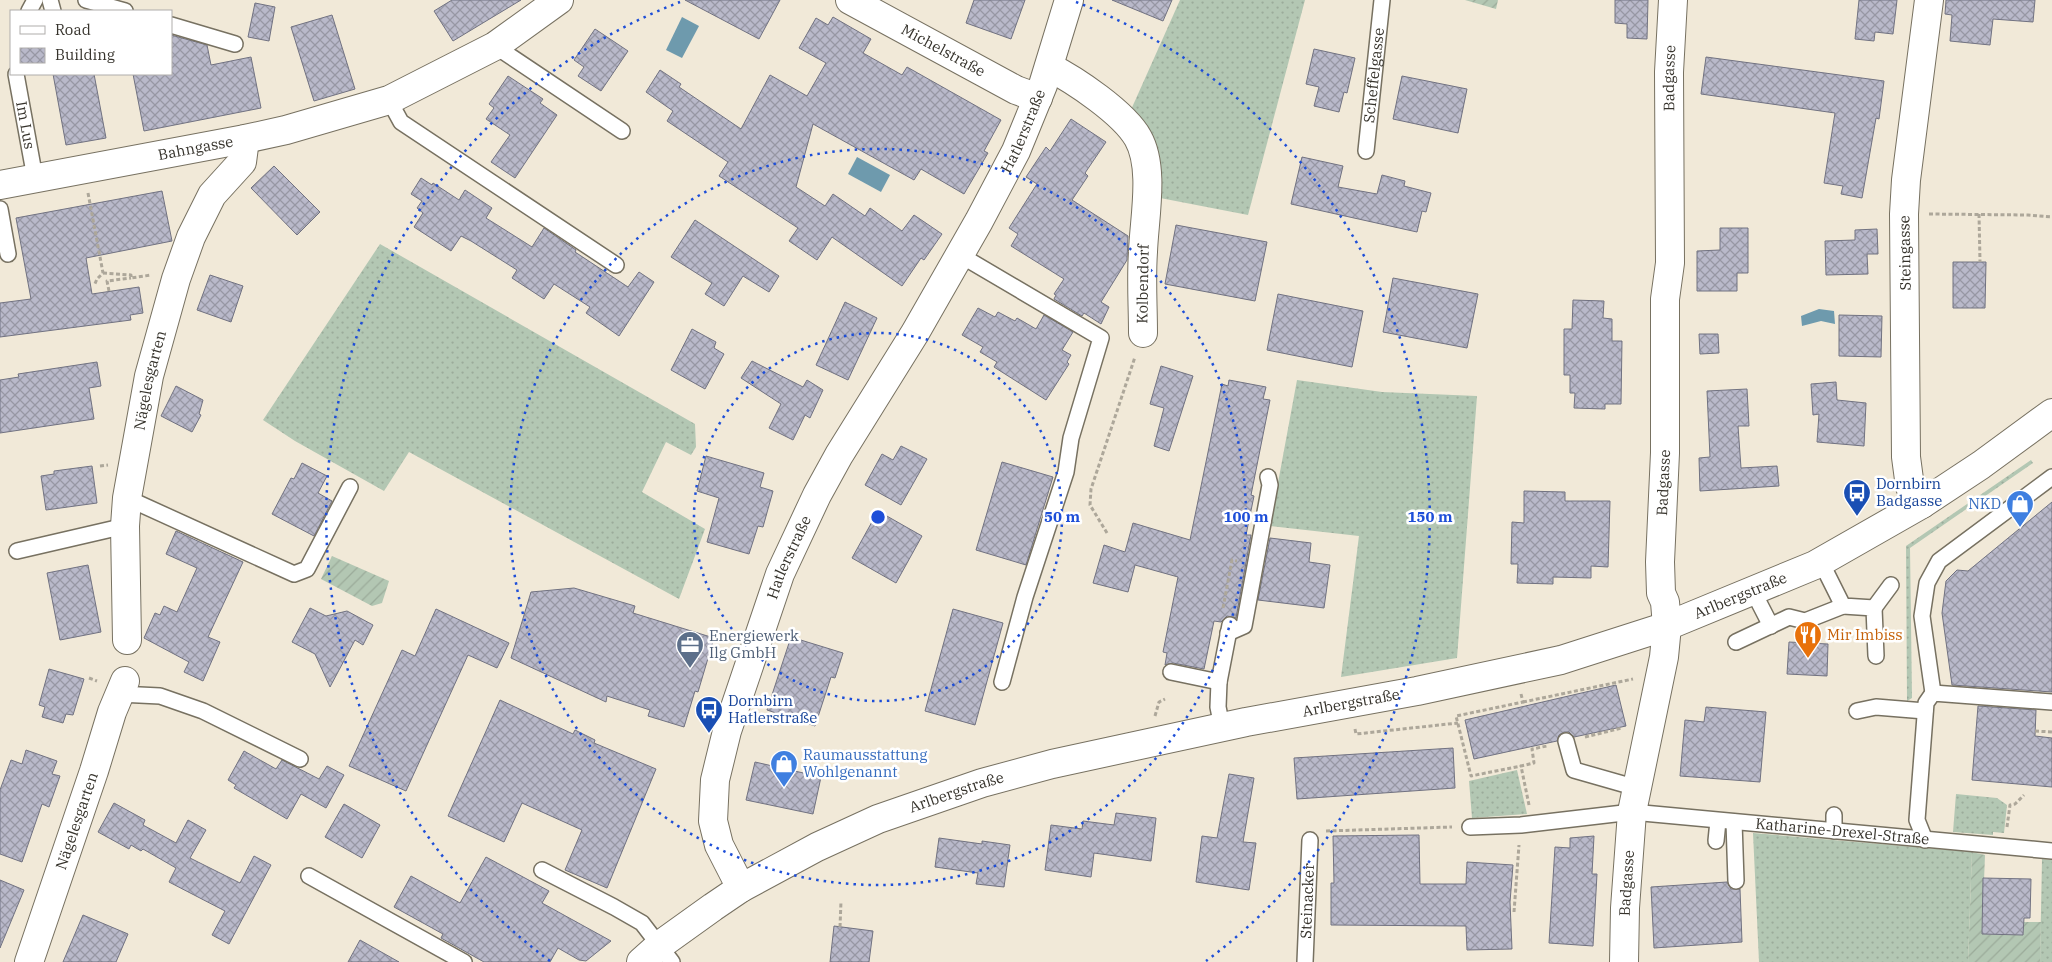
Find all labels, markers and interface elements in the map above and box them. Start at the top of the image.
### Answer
legend [10,10,172,75]
text: Road [55,20,91,39]
street label: Michelstraße [898,20,989,80]
street label: Scheffelgasse [1359,27,1388,124]
street label: Badgasse [1659,44,1679,111]
text: Building [55,45,115,64]
street label: Hatlerstraße [996,86,1049,176]
street label: Im Lus [12,100,40,151]
street label: Bahngasse [156,131,235,164]
street label: Steingasse [1894,215,1915,291]
street label: Kolbendorf [1132,243,1153,324]
street label: Nägelesgarten [129,328,170,432]
street label: Badgasse [1652,449,1674,516]
place label: Dornbirn Badgasse [1876,474,1942,510]
bus stop icon: Dornbirn Badgasse [1842,478,1872,517]
shop icon: NKD [2005,489,2035,528]
place label: NKD [1968,494,2001,513]
text: 50 m [1044,507,1080,526]
text: 100 m [1223,507,1269,526]
text: 150 m [1407,507,1453,526]
centre of rings [869,508,887,526]
street label: Hatlerstraße [762,512,815,601]
street label: Arlbergstraße [1691,568,1789,623]
restaurant icon: Mir Imbiss [1793,620,1823,659]
place label: Mir Imbiss [1827,625,1903,644]
place label: Energiewerk Ilg GmbH [709,626,799,662]
office icon: Energiewerk Ilg GmbH [675,630,705,669]
street label: Arlbergstraße [1301,684,1401,721]
place label: Dornbirn Hatlerstraße [728,691,817,727]
bus stop icon: Dornbirn Hatlerstraße [694,695,724,734]
place label: Raumausstattung Wohlgenannt [803,745,927,781]
shop icon: Raumausstattung Wohlgenannt [769,749,799,788]
street label: Arlbergstraße [907,768,1006,816]
street label: Nägelesgarten [51,769,102,872]
street label: Katharine-Drexel-Straße [1755,814,1930,849]
street label: Badgasse [1615,849,1638,916]
street label: Steinacker [1296,862,1318,939]

